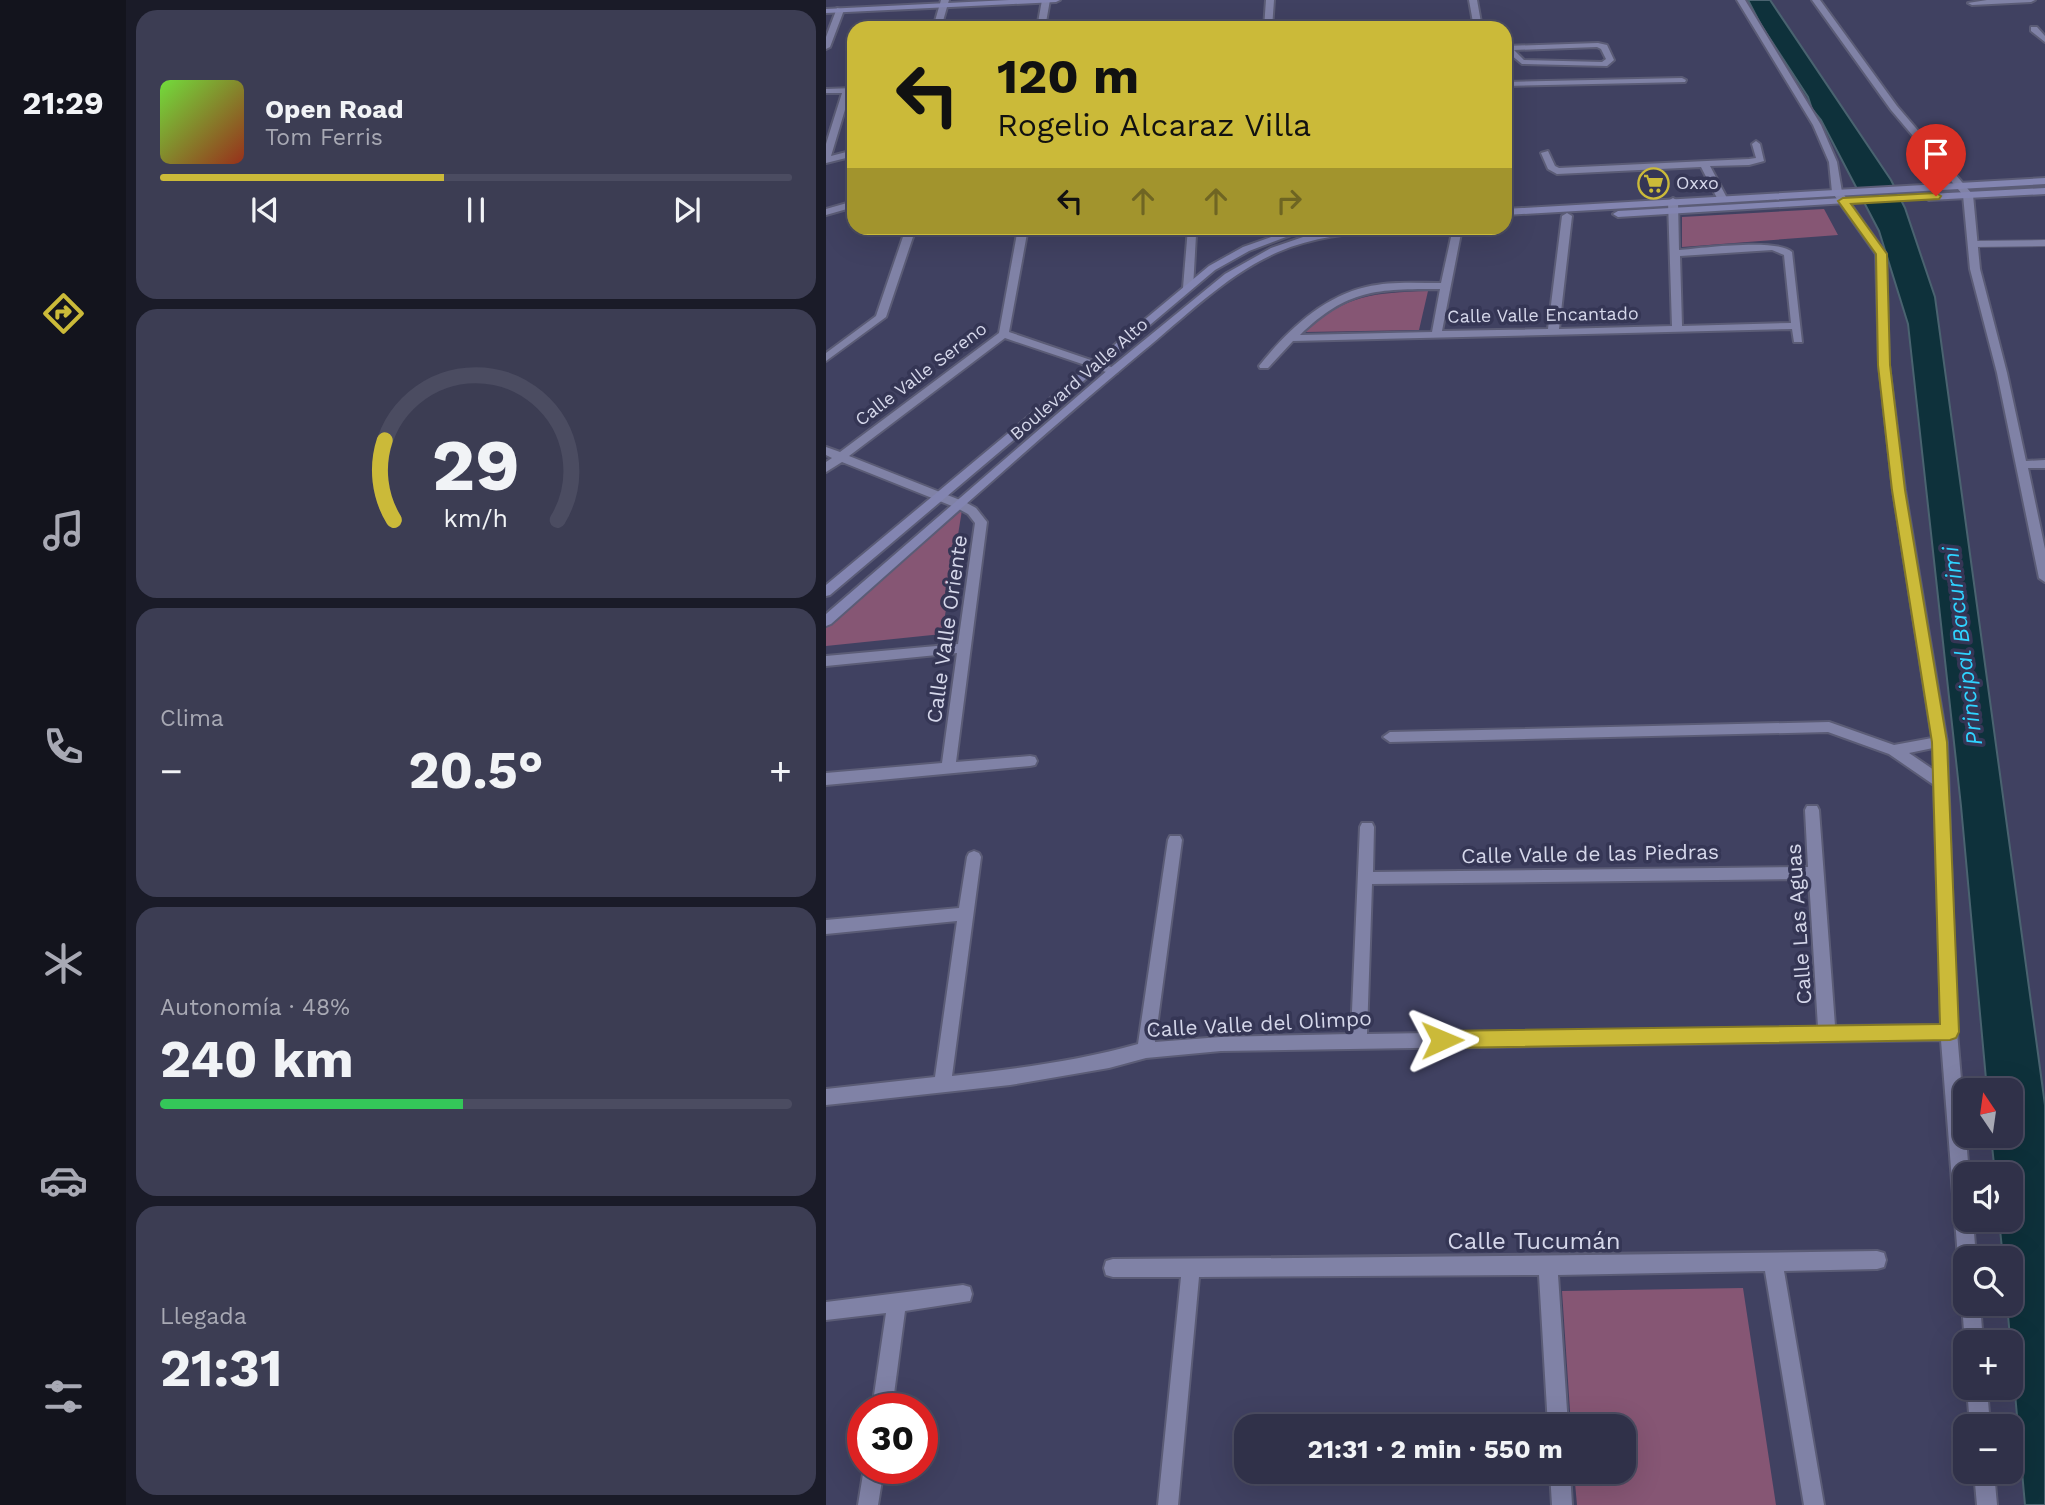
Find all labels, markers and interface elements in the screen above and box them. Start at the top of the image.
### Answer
text: 120 m [997,47,1139,105]
icon: left [882,49,973,140]
text: 21:29 [22,84,104,122]
text: Open Road [265,94,403,124]
text: Rogelio Alcaraz Villa [997,106,1311,144]
text: Tom Ferris [265,124,383,151]
pin [1906,124,1966,196]
icon: arrive [1917,135,1955,173]
supermarket icon: Oxxo [1636,166,1670,200]
place label: Oxxo [1676,172,1719,193]
icon: left [1051,182,1089,220]
icon: ahead [1124,182,1162,220]
icon: ahead [1197,182,1235,220]
icon: right [1270,182,1308,220]
icon: previous [246,191,284,229]
icon: pause [457,191,495,229]
icon: next [668,191,706,229]
icon: directions [39,289,88,338]
street label: Calle Valle Encantado [1447,302,1639,327]
street label: Boulevard Valle Alto [1006,313,1152,444]
street label: Calle Valle Sereno [851,317,991,430]
text: 29 [432,422,520,508]
text: km/h [444,503,508,532]
icon: music [39,506,88,555]
street label: Calle Valle Oriente [921,533,972,725]
water label: Principal Bacurimi [1937,544,1988,747]
text: Clima [160,705,224,732]
icon: phone [39,722,88,771]
text: 20.5° [408,740,544,801]
text: − [160,749,183,793]
text: + [769,749,792,793]
street label: Calle Valle de las Piedras [1461,839,1719,868]
street label: Calle Las Aguas [1780,843,1817,1005]
icon: climate [39,939,88,988]
text: Autonomía · 48% [160,994,350,1021]
position arrow [1405,1003,1479,1077]
street label: Calle Valle del Olimpo [1146,1005,1372,1042]
text: 240 km [160,1029,354,1090]
north arrow [1953,1078,2023,1148]
map controls [1953,1078,2023,1484]
icon: car [39,1156,88,1205]
button: sound [1953,1162,2023,1232]
street label: Calle Tucumán [1447,1227,1621,1255]
button: search [1953,1246,2023,1316]
text: Llegada [160,1303,247,1330]
button: + [1953,1330,2023,1400]
text: 21:31 [160,1338,282,1399]
icon: filters [39,1372,88,1421]
speed limit sign: 30 [847,1393,938,1484]
button: − [1953,1414,2023,1484]
text: 21:31 · 2 min · 550 m [1307,1434,1563,1464]

